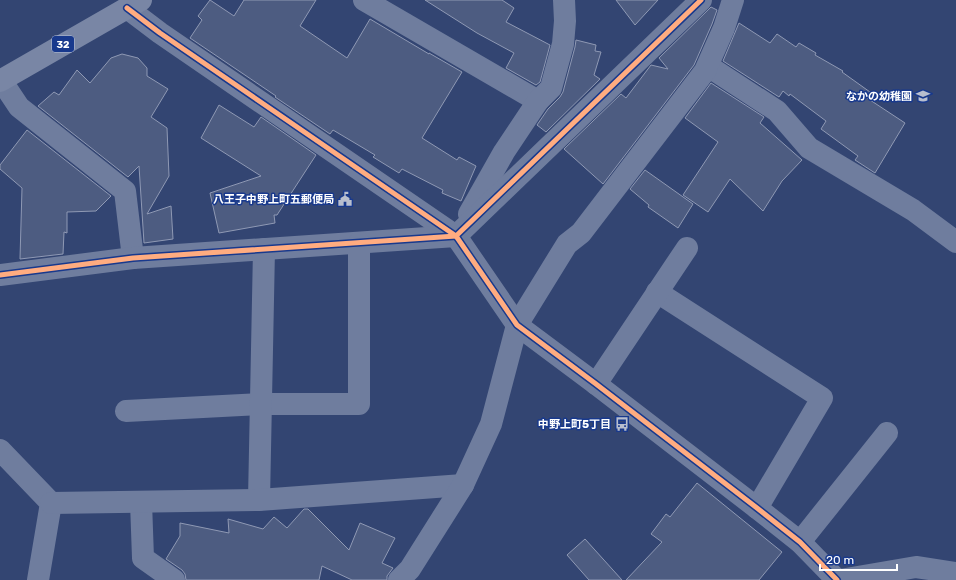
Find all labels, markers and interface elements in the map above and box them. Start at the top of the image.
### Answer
road number: 32 [52,36,74,52]
school or university icon: なかの幼稚園 [915,88,931,104]
place label: なかの幼稚園 [846,90,912,103]
public building icon: 八王子中野上町五郵便局 [337,191,353,207]
place label: 八王子中野上町五郵便局 [213,193,334,206]
bus stop icon: 中野上町5丁目 [614,416,630,432]
place label: 中野上町5丁目 [538,418,611,431]
scale bar [820,546,897,572]
text: 20 m [826,553,854,567]

